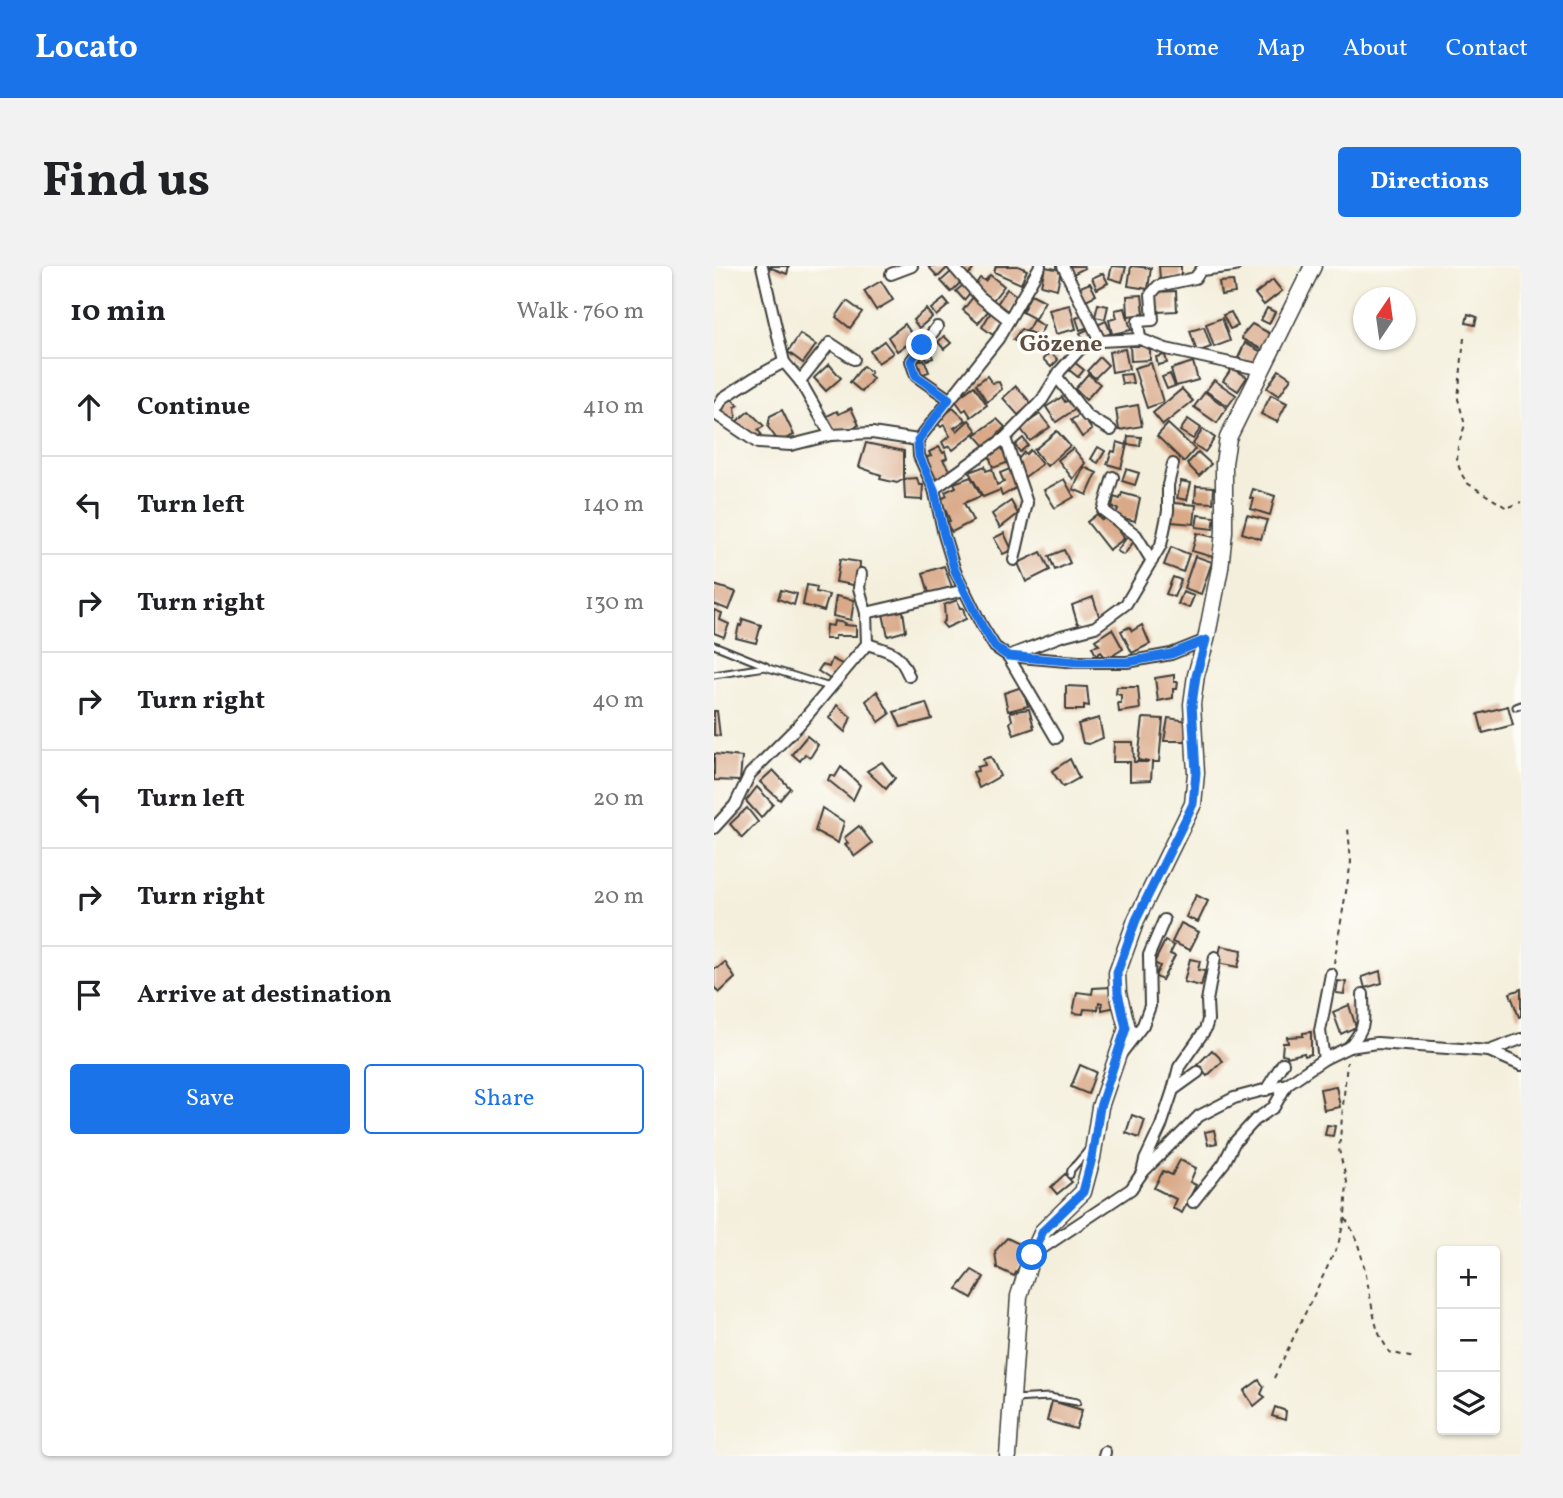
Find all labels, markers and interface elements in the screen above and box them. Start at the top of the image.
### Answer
text: Locato [35,26,138,72]
text: Home [1155,32,1219,66]
text: Map [1257,32,1305,66]
text: About [1343,32,1408,66]
text: Contact [1446,32,1528,66]
button: Directions [1338,147,1521,217]
text: Find us [42,148,210,217]
north arrow [1353,287,1416,350]
text: 10 min [70,291,166,333]
text: Walk · 760 m [516,296,644,328]
district label: Gözene [1019,328,1103,362]
route end [906,329,937,360]
icon: ahead [70,388,108,426]
text: Continue [137,389,250,425]
text: 410 m [583,391,644,423]
icon: left [70,486,108,524]
text: Turn left [137,487,245,523]
text: 140 m [583,489,644,521]
icon: right [70,584,108,622]
text: Turn right [137,585,265,621]
text: 130 m [585,587,644,619]
icon: right [70,682,108,720]
text: Turn right [137,683,265,719]
text: 40 m [592,685,644,717]
icon: left [70,780,108,818]
text: Turn left [137,781,245,817]
text: 20 m [593,783,644,815]
icon: right [70,878,108,916]
text: Turn right [137,879,265,915]
text: 20 m [593,881,644,913]
icon: arrive [70,976,108,1014]
text: Arrive at destination [137,977,392,1013]
button: Save [70,1064,350,1134]
button: Share [364,1064,644,1134]
route start [1016,1239,1047,1270]
map controls [1437,1246,1500,1435]
button: + [1437,1246,1500,1309]
button: − [1437,1309,1500,1372]
button: layers [1437,1372,1500,1435]

